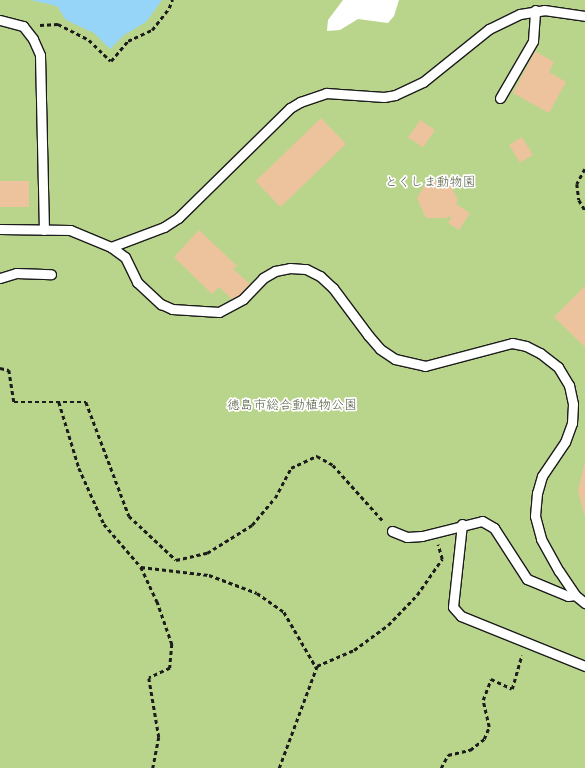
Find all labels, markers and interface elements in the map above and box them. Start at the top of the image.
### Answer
park label: とくしま動物園 [385,174,475,190]
park label: 徳島市総合動植物公園 [227,397,357,413]

